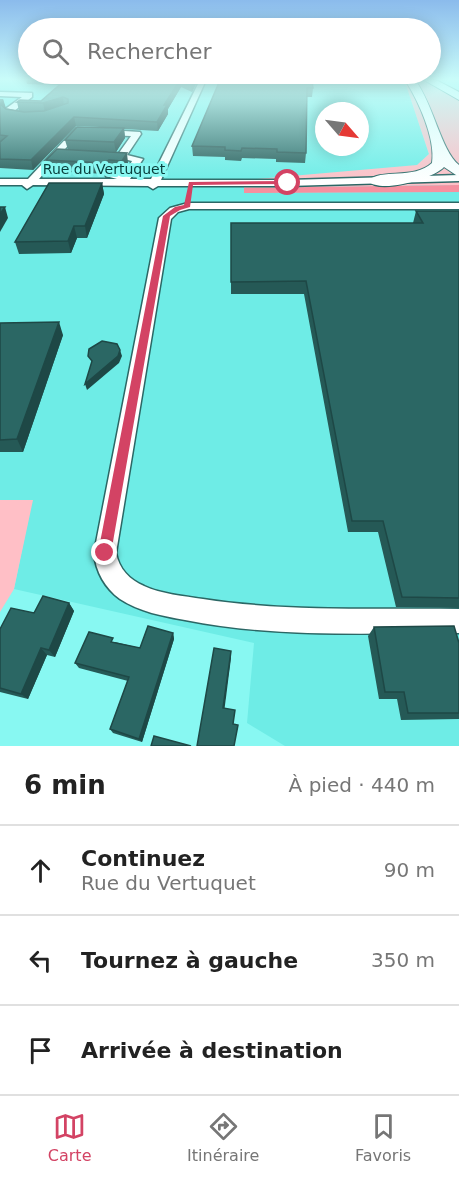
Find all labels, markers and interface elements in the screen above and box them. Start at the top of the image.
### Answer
search box [18,18,441,84]
icon: search [39,35,72,68]
text: Rechercher [87,39,212,64]
north arrow [315,102,369,156]
street label: Rue du Vertuquet [43,161,166,177]
route start [274,169,300,195]
route end [91,539,117,565]
text: 6 min [24,770,106,800]
text: À pied · 440 m [289,773,435,797]
text: Continuez [81,846,205,871]
icon: ahead [24,854,57,887]
text: 90 m [384,858,435,882]
text: Rue du Vertuquet [81,871,256,895]
icon: left [24,944,57,977]
text: Tournez à gauche [81,948,298,973]
text: 350 m [371,948,435,972]
icon: arrive [24,1034,57,1067]
text: Arrivée à destination [81,1038,343,1063]
tab: Carte [48,1110,91,1165]
tab: Itinéraire [187,1110,259,1165]
tab: Favoris [355,1110,411,1165]

